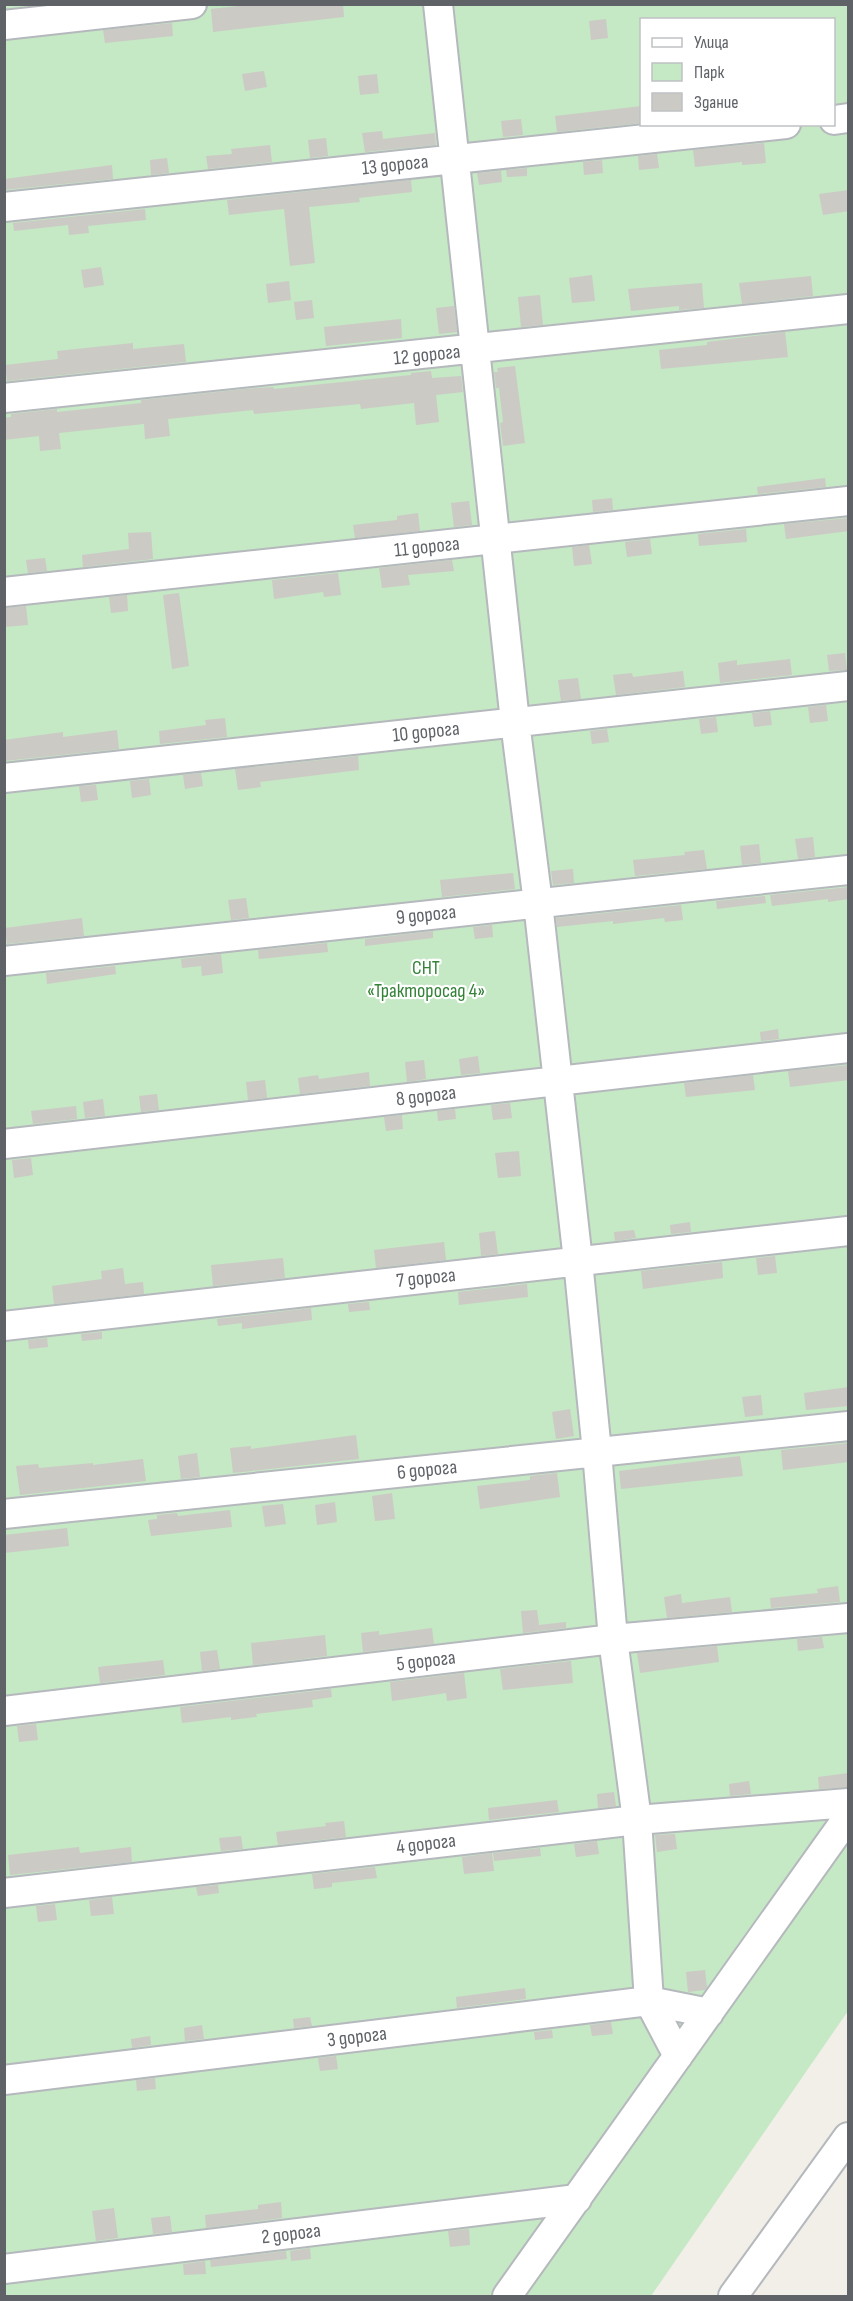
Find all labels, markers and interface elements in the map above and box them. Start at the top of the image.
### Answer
legend [640,18,835,126]
text: Улица [694,32,729,53]
text: Парк [694,62,725,83]
text: Здание [694,92,739,113]
street label: 13 дорога [361,150,429,180]
street label: 12 дорога [392,340,462,370]
street label: 11 дорога [393,532,461,562]
street label: 10 дорога [391,717,461,747]
street label: 9 дорога [395,900,457,930]
park label: СНТ «Тракторосад 4» [367,956,485,1003]
street label: 8 дорога [395,1080,457,1112]
street label: 7 дорога [395,1263,457,1293]
street label: 6 дорога [396,1455,458,1485]
street label: 5 дорога [395,1645,457,1677]
street label: 4 дорога [395,1828,457,1860]
street label: 3 дорога [326,2021,388,2053]
street label: 2 дорога [260,2218,322,2250]

